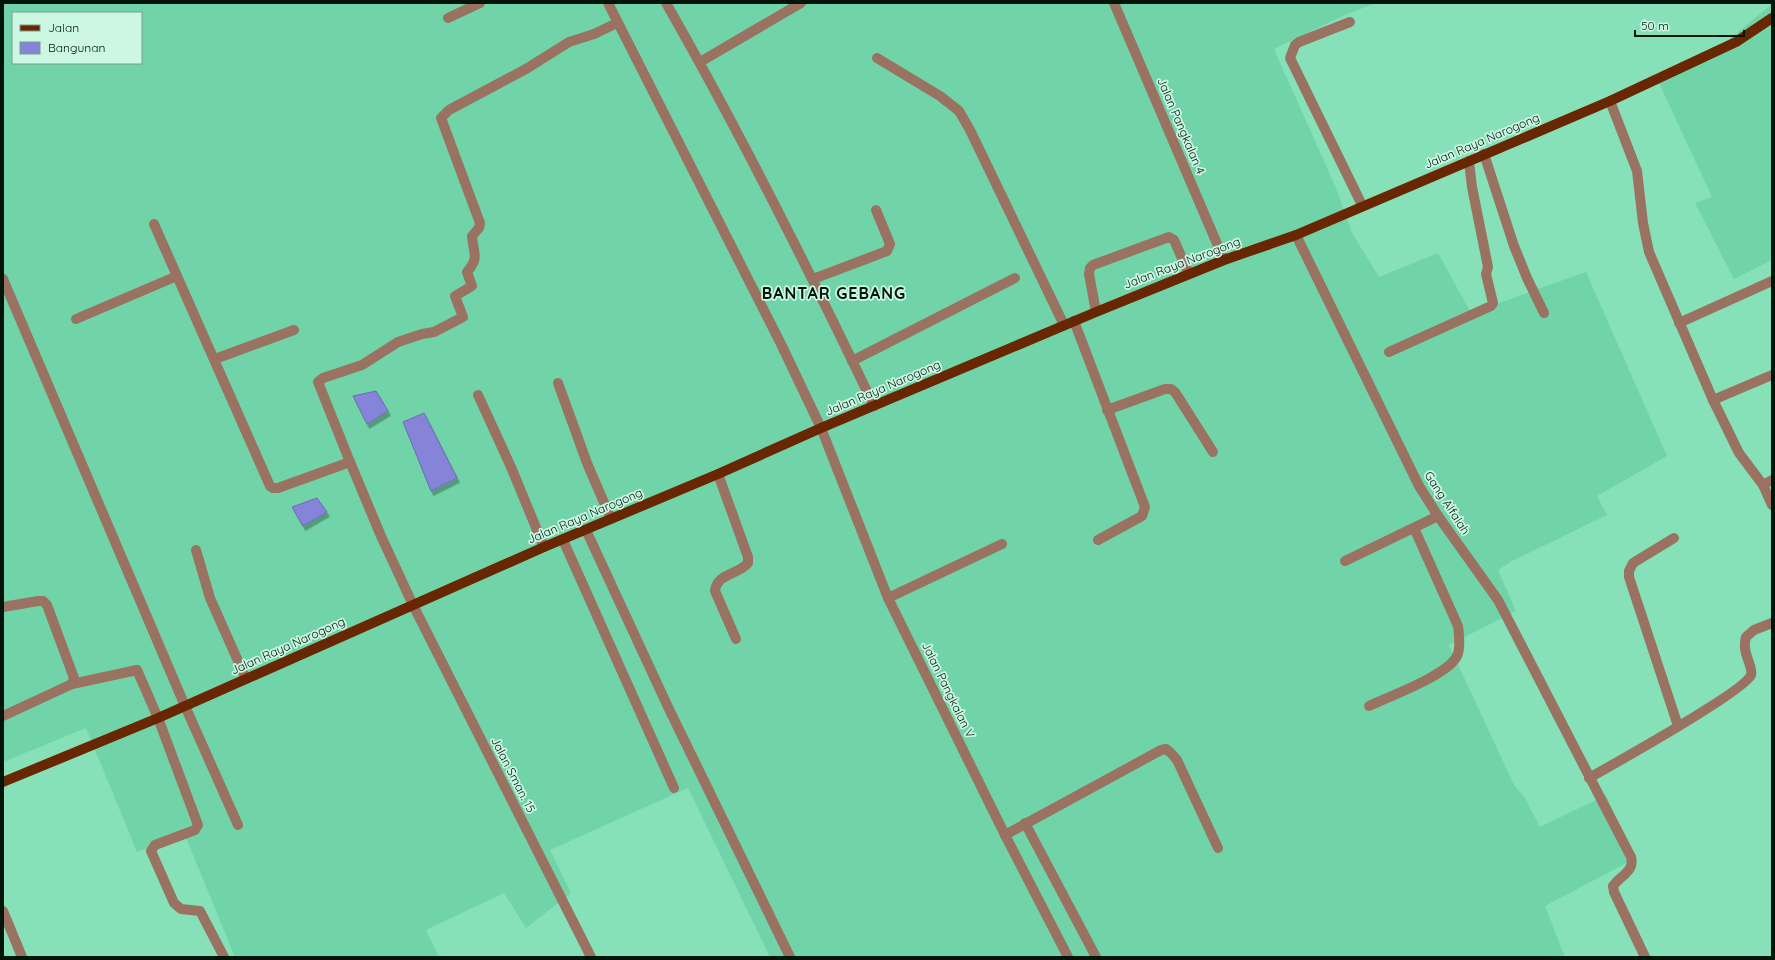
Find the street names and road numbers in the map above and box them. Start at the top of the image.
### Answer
street label: Jalan Pangkalan 4 [1154,75,1209,176]
street label: Jalan Raya Narogong [1422,109,1542,172]
street label: Jalan Raya Narogong [1121,233,1242,292]
street label: Jalan Raya Narogong [823,356,943,419]
street label: Gang Alfalah [1421,468,1473,537]
street label: Jalan Raya Narogong [525,484,645,547]
street label: Jalan Raya Narogong [228,614,347,678]
street label: Jalan Pangkalan V [919,639,978,740]
street label: Jalan Sman. 15 [488,735,539,815]

